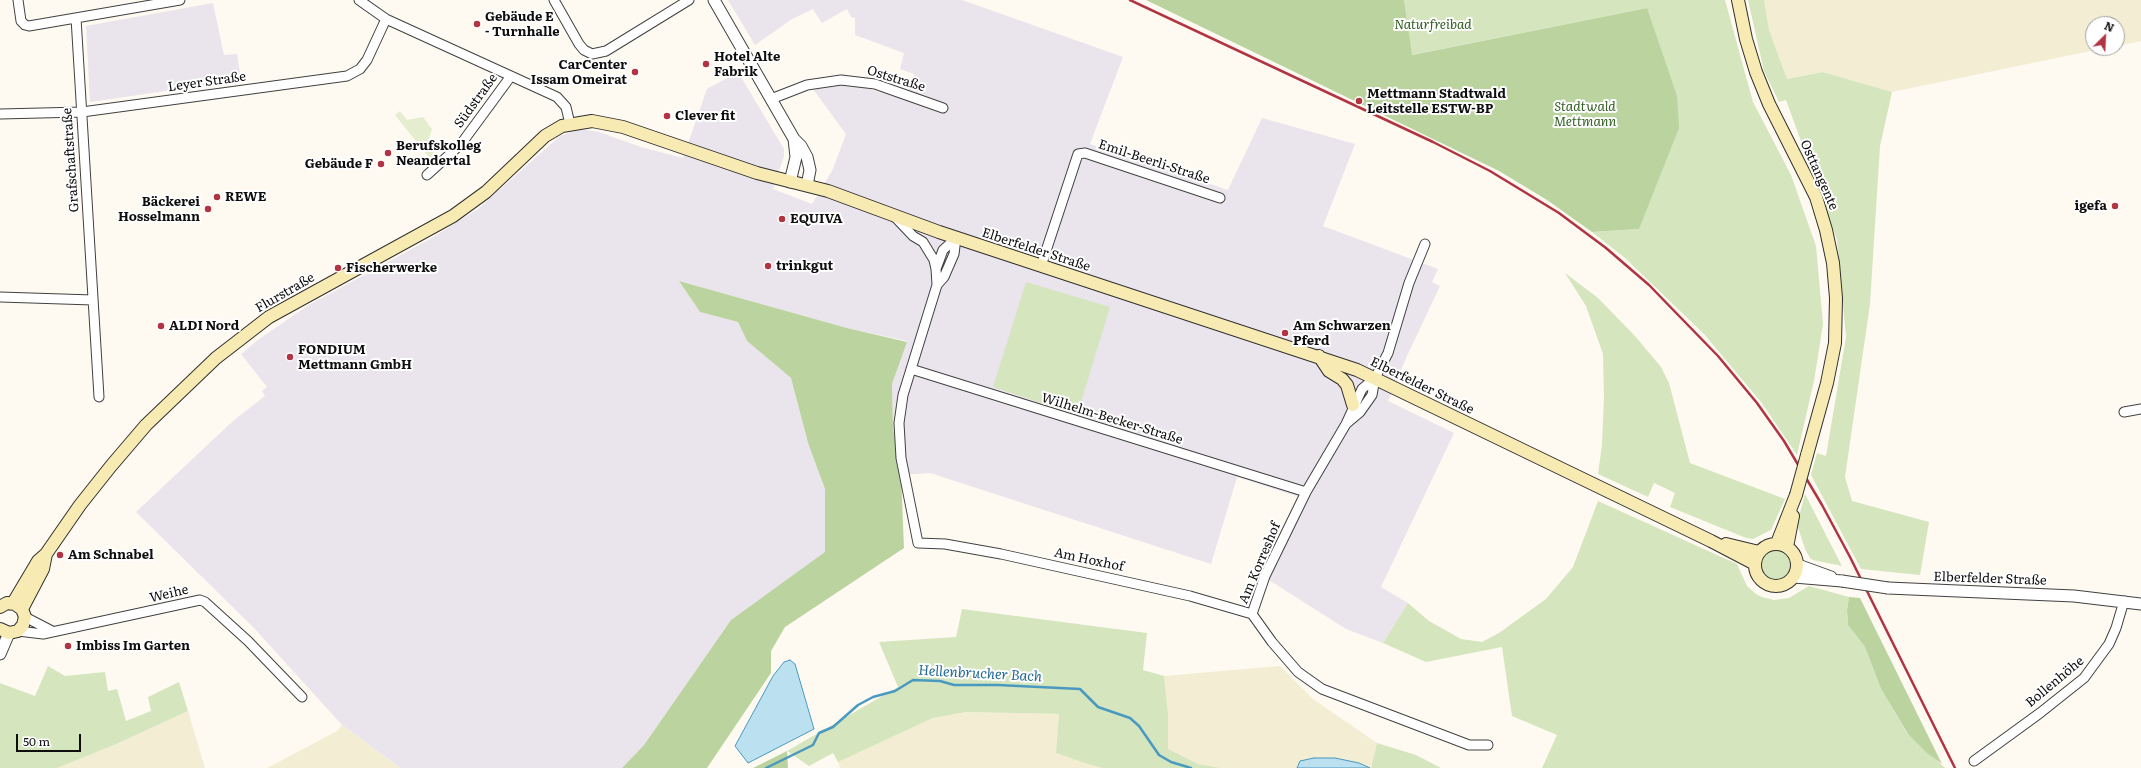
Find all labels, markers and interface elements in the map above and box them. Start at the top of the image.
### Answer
place label: Gebäude E - Turnhalle [485,9,560,40]
north arrow [2085,16,2125,56]
park label: Naturfreibad [1394,17,1472,33]
text: N [2102,17,2117,35]
marker: Gebäude E - Turnhalle [472,19,482,29]
place label: Hotel Alte Fabrik [714,49,780,80]
place label: CarCenter Issam Omeirat [531,57,627,88]
marker: Hotel Alte Fabrik [701,59,711,69]
street label: Oststraße [865,63,927,95]
marker: CarCenter Issam Omeirat [630,67,640,77]
street label: Leyer Straße [167,69,247,95]
street label: Südstraße [451,71,501,131]
place label: Mettmann Stadtwald Leitstelle ESTW-BP [1367,86,1506,117]
marker: Mettmann Stadtwald Leitstelle ESTW-BP [1354,96,1364,106]
park label: Stadtwald Mettmann [1554,99,1616,130]
street label: Grafschaftstraße [60,107,82,213]
place label: Clever fit [675,108,735,124]
marker: Clever fit [662,111,672,121]
street label: Emil-Beerli-Straße [1096,137,1212,187]
street label: Osttangente [1797,137,1841,213]
place label: Berufskolleg Neandertal [396,138,481,169]
marker: Berufskolleg Neandertal [383,148,393,158]
place label: Gebäude F [305,156,373,172]
marker: Gebäude F [376,159,386,169]
place label: REWE [225,189,266,205]
marker: REWE [212,192,222,202]
place label: Bäckerei Hosselmann [118,194,200,225]
place label: igefa [2074,198,2107,214]
marker: igefa [2110,201,2120,211]
marker: Bäckerei Hosselmann [203,204,213,214]
place label: EQUIVA [790,211,843,227]
marker: EQUIVA [777,214,787,224]
street label: Elberfelder Straße [980,225,1092,275]
place label: trinkgut [776,258,833,274]
place label: Fischerwerke [346,260,437,276]
marker: trinkgut [763,261,773,271]
marker: Fischerwerke [333,263,343,273]
street label: Flurstraße [253,270,317,316]
place label: ALDI Nord [169,318,239,334]
place label: Am Schwarzen Pferd [1293,318,1391,349]
marker: ALDI Nord [156,321,166,331]
marker: Am Schwarzen Pferd [1280,328,1290,338]
place label: FONDIUM Mettmann GmbH [298,342,412,373]
marker: FONDIUM Mettmann GmbH [285,352,295,362]
street label: Elberfelder Straße [1368,354,1476,418]
street label: Wilhelm-Becker-Straße [1039,390,1185,448]
street label: Am Korreshof [1236,520,1284,606]
street label: Am Hoxhof [1053,545,1125,575]
place label: Am Schnabel [68,547,154,563]
marker: Am Schnabel [55,550,65,560]
street label: Elberfelder Straße [1933,569,2047,589]
street label: Weihe [148,582,190,606]
place label: Imbiss Im Garten [76,638,190,654]
marker: Imbiss Im Garten [63,641,73,651]
street label: Bollenhöhe [2023,653,2087,711]
water label: Hellenbrucher Bach [918,662,1042,686]
scale bar [18,726,83,752]
text: 50 m [23,732,50,750]

